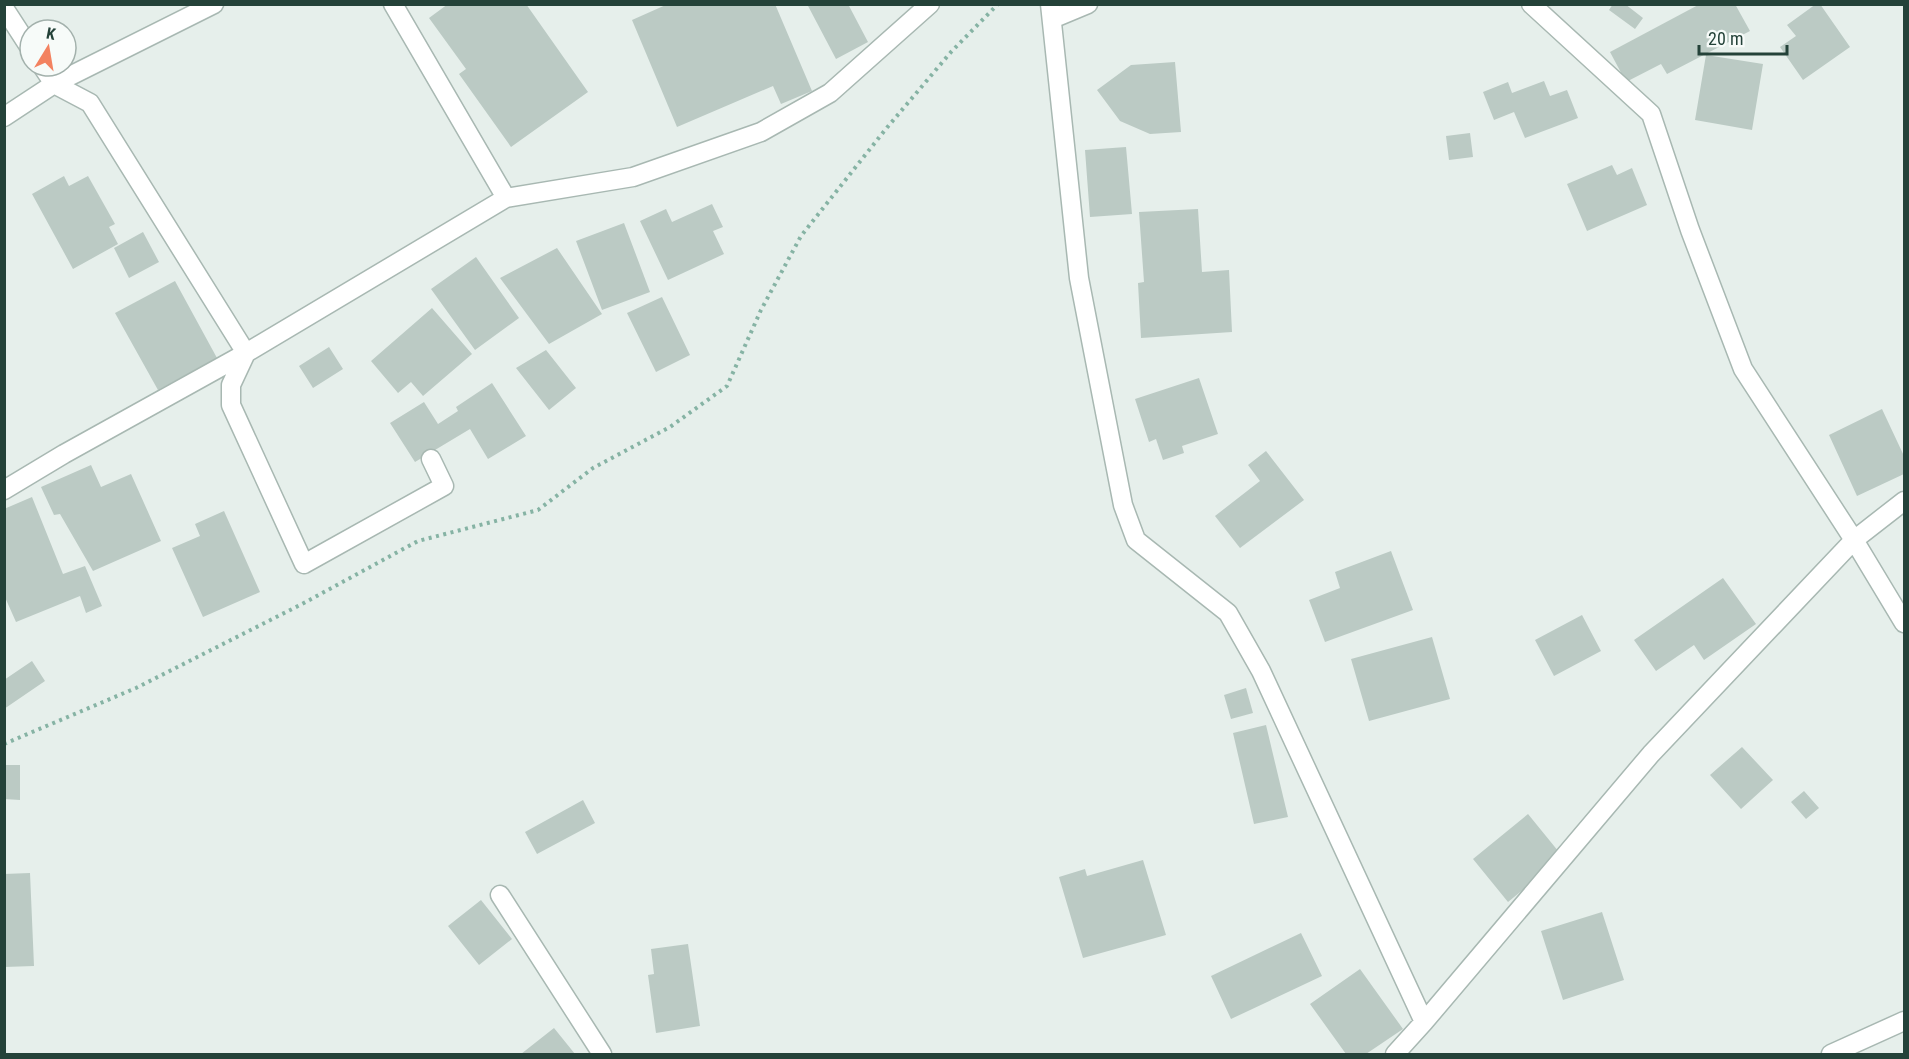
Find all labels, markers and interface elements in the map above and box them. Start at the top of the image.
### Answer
north arrow [18,18,78,78]
scale bar [1699,18,1788,56]
text: K [45,24,57,44]
text: 20 m [1708,28,1743,49]

